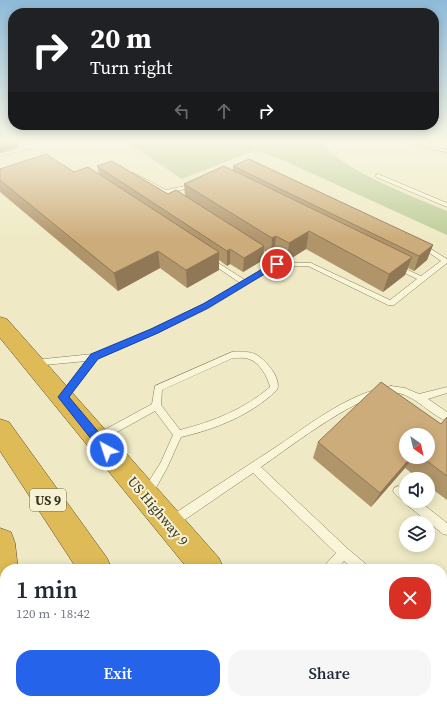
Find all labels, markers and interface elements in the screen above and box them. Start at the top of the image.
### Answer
text: 20 m [90,19,152,57]
icon: right [24,24,76,76]
text: Turn right [90,55,172,80]
icon: left [171,100,193,122]
icon: ahead [213,100,235,122]
icon: right [255,100,277,122]
pin [260,247,294,281]
icon: arrive [266,253,288,275]
north arrow [399,428,435,464]
map controls [399,428,435,552]
position arrow [86,429,128,471]
street label: US Highway 9 [123,472,193,550]
button: sound [399,472,435,508]
road number: US 9 [30,489,66,511]
button: layers [399,516,435,552]
text: 1 min [16,573,78,606]
button: close [389,577,431,619]
text: 120 m · 18:42 [16,605,90,622]
button: Exit [16,650,220,696]
button: Share [228,650,431,696]

